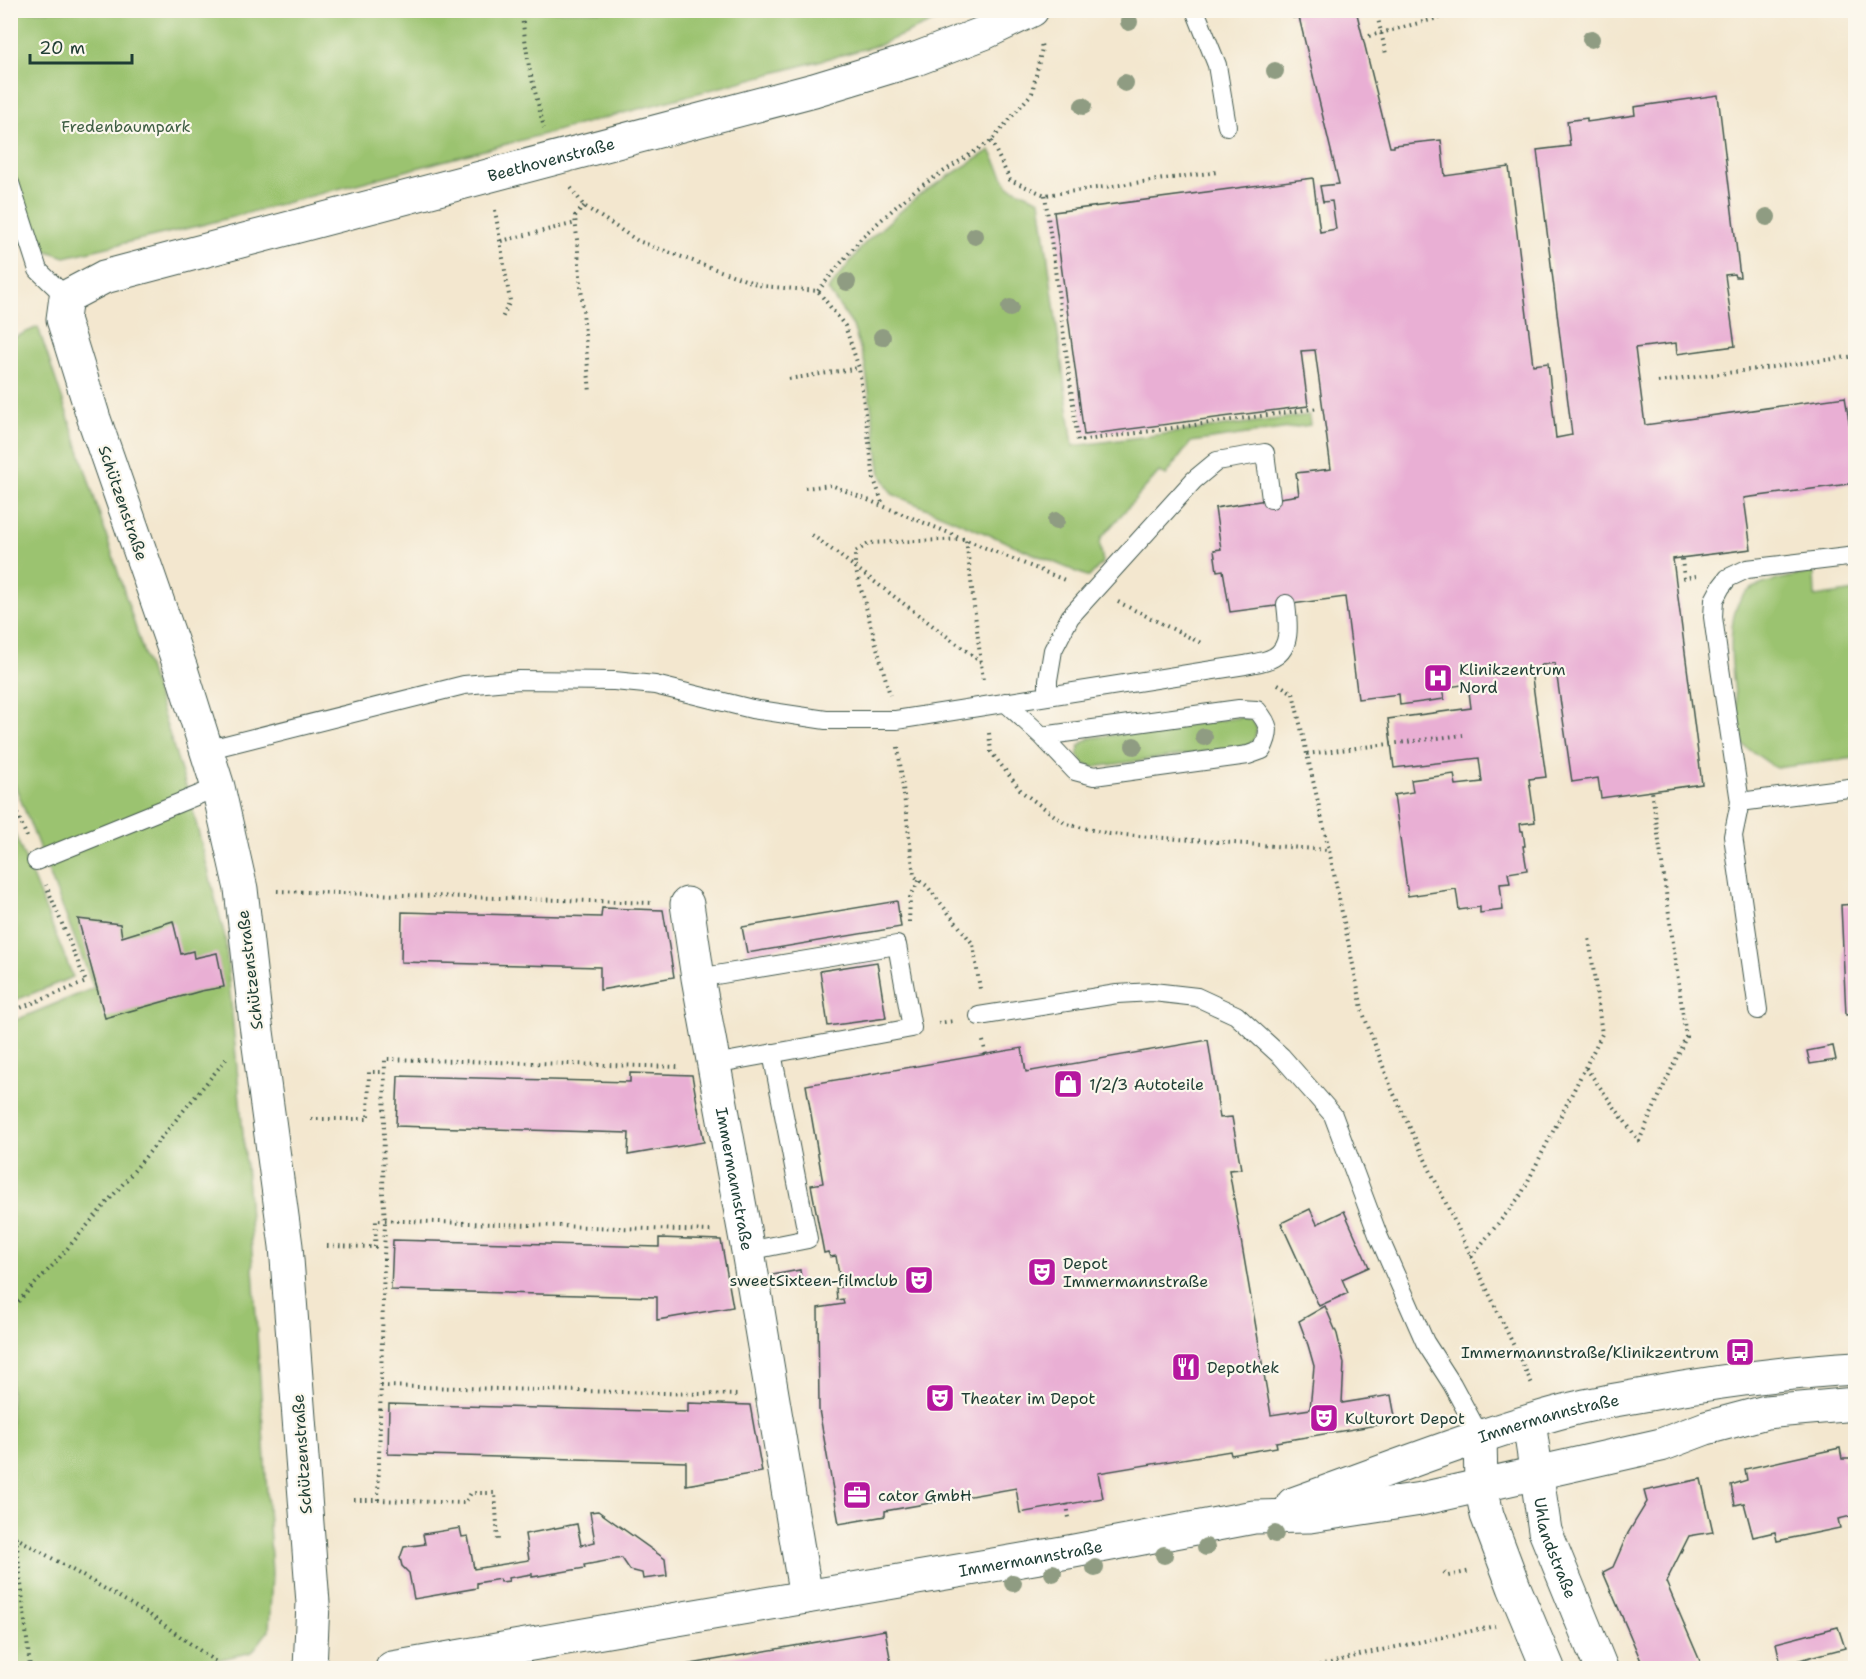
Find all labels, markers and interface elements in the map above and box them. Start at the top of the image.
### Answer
scale bar [30,27,132,65]
text: 20 m [39,36,85,60]
park label: Fredenbaumpark [61,116,191,137]
street label: Beethovenstraße [485,132,617,186]
street label: Schützenstraße [93,443,153,563]
place label: Klinikzentrum Nord [1459,659,1566,698]
hospital icon: Klinikzentrum Nord [1422,662,1454,694]
street label: Schützenstraße [232,909,268,1031]
shop icon: 1/2/3 Autoteile [1052,1068,1084,1100]
place label: 1/2/3 Autoteile [1089,1074,1204,1095]
street label: Immermannstraße [711,1105,758,1252]
place label: Depot Immermannstraße [1063,1253,1208,1292]
theatre icon: Depot Immermannstraße [1026,1256,1058,1288]
theatre icon: sweetSixteen-filmclub [903,1264,935,1296]
place label: sweetSixteen-filmclub [730,1270,898,1291]
bus stop icon: Immermannstraße/Klinikzentrum [1724,1336,1756,1368]
place label: Immermannstraße/Klinikzentrum [1461,1342,1719,1363]
restaurant icon: Depothek [1170,1351,1202,1383]
place label: Depothek [1207,1357,1280,1378]
theatre icon: Theater im Depot [924,1382,956,1414]
place label: Theater im Depot [961,1388,1095,1409]
street label: Immermannstraße [1475,1389,1621,1447]
street label: Schützenstraße [287,1393,317,1515]
theatre icon: Kulturort Depot [1308,1402,1340,1434]
place label: Kulturort Depot [1345,1408,1465,1429]
office icon: cator GmbH [841,1479,873,1511]
place label: cator GmbH [878,1485,972,1506]
street label: Uhlandstraße [1530,1496,1582,1601]
street label: Immermannstraße [957,1535,1104,1581]

